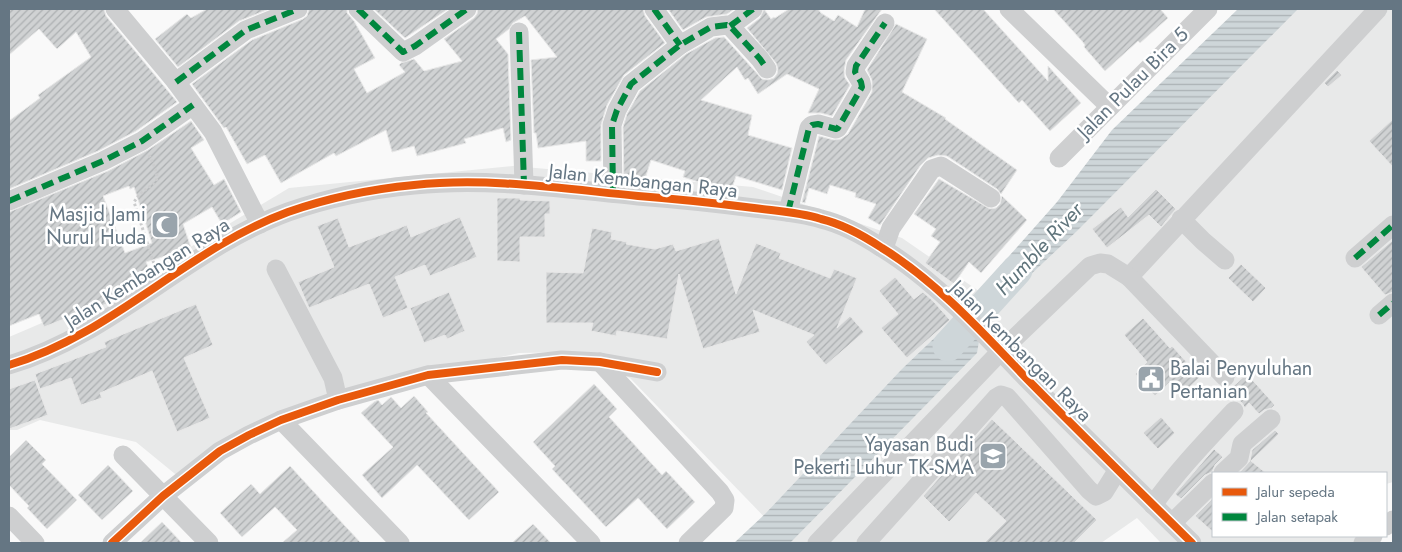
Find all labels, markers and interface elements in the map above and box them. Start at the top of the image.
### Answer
street label: Jalan Pulau Bira 5 [1069,21,1195,147]
street label: Jalan Kembangan Raya [544,156,739,205]
water label: Humble River [988,195,1091,302]
place label: Masjid Jami Nurul Huda [46,200,146,252]
street label: Jalan Kembangan Raya [56,210,235,337]
mosque icon: Masjid Jami Nurul Huda [150,210,180,240]
street label: Jalan Kembangan Raya [941,271,1098,428]
place label: Balai Penyuluhan Pertanian [1170,354,1312,406]
public building icon: Balai Penyuluhan Pertanian [1136,364,1166,394]
place label: Yayasan Budi Pekerti Luhur TK-SMA [794,430,975,482]
school or university icon: Yayasan Budi Pekerti Luhur TK-SMA [978,441,1008,471]
legend [1212,472,1387,537]
text: Jalur sepeda [1255,481,1335,503]
text: Jalan setapak [1255,506,1338,528]

